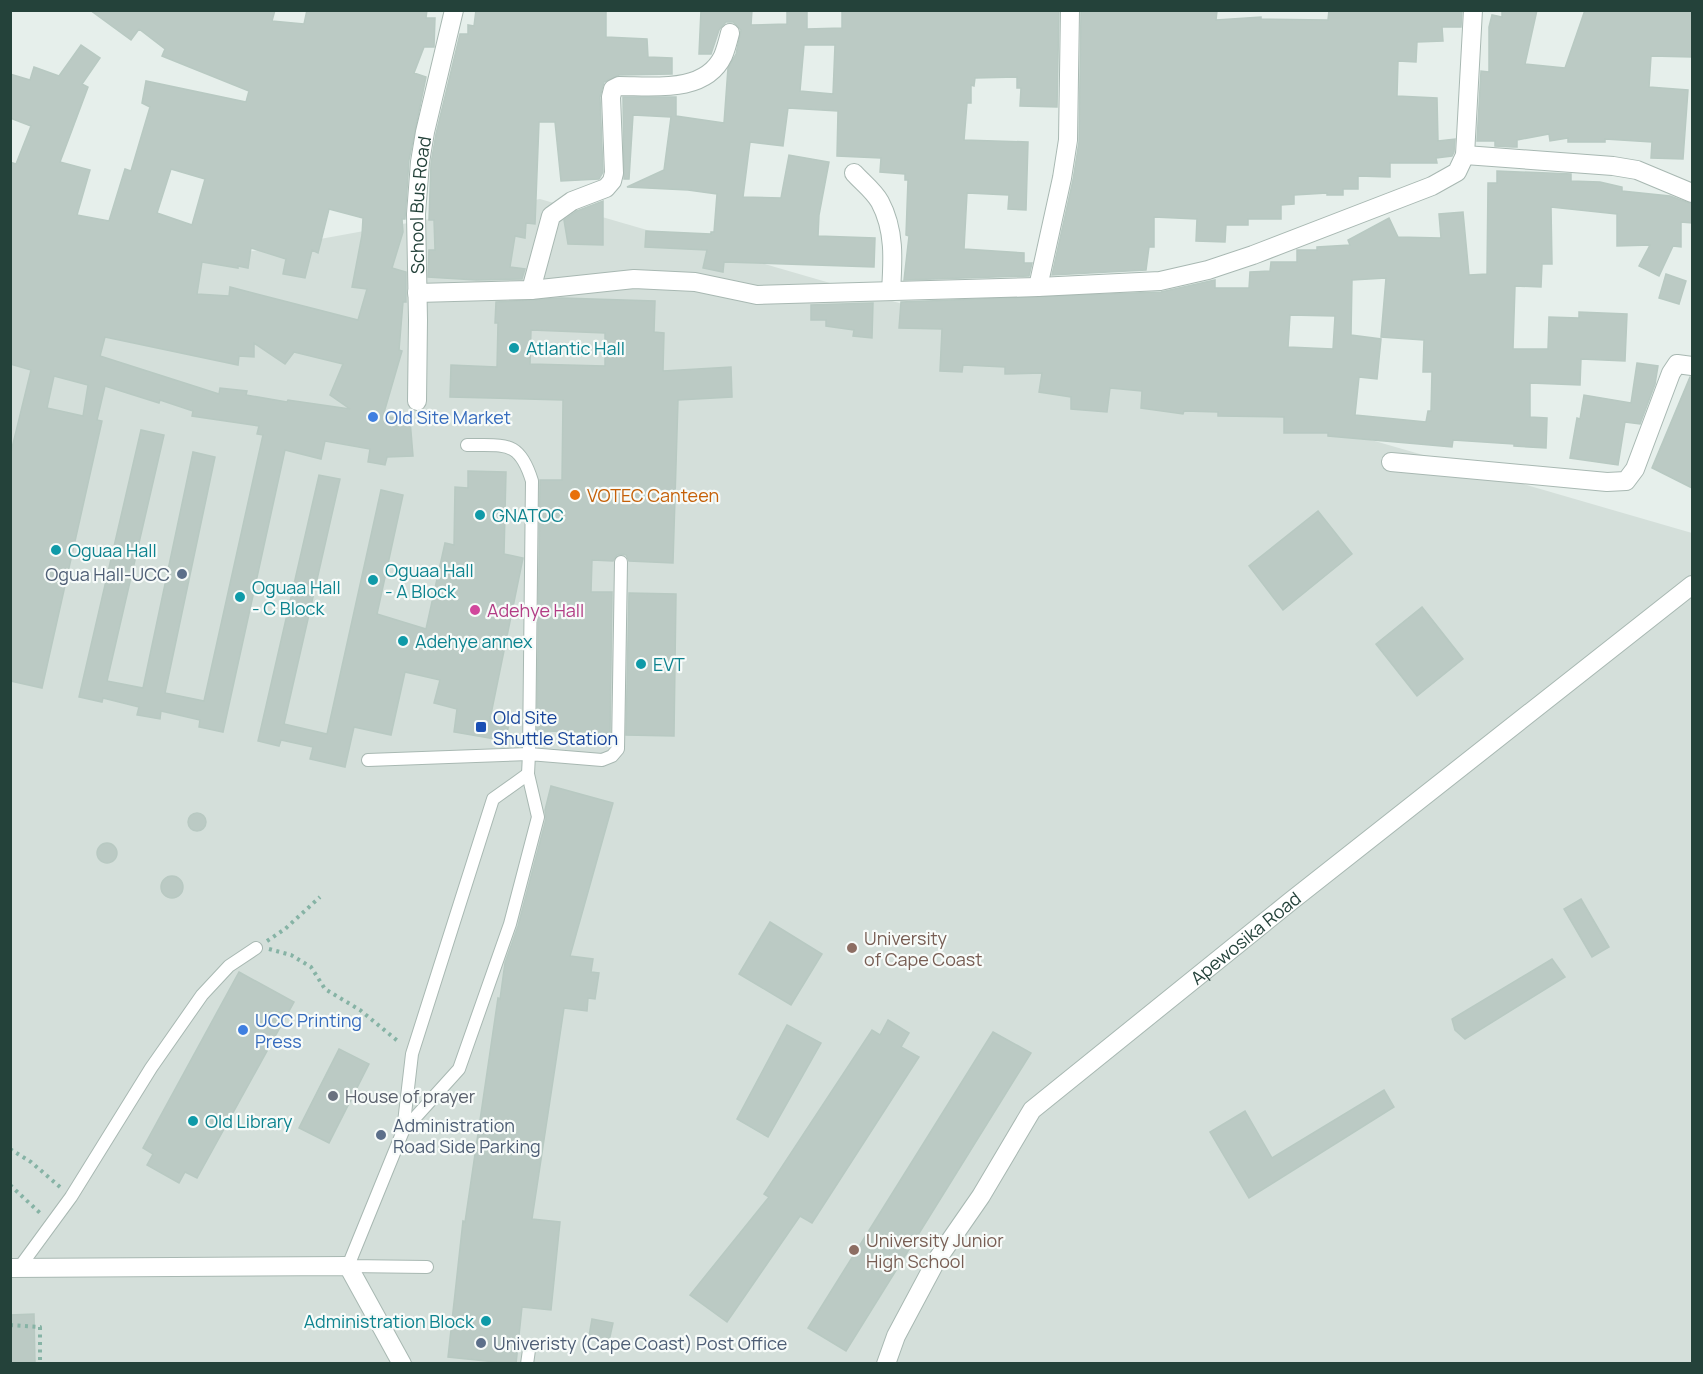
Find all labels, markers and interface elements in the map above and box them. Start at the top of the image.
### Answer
street label: School Bus Road [404,134,436,274]
place label: Atlantic Hall [526,336,625,360]
marker: Atlantic Hall [507,341,521,355]
place label: Old Site Market [385,405,511,429]
marker: Old Site Market [366,410,380,424]
place label: VOTEC Canteen [587,483,719,507]
marker: VOTEC Canteen [568,488,582,502]
place label: GNATOC [492,503,564,527]
marker: GNATOC [473,508,487,522]
place label: Oguaa Hall [68,538,157,562]
marker: Oguaa Hall [49,543,63,557]
place label: Oguaa Hall - A Block [385,558,474,603]
place label: Ogua Hall-UCC [45,562,170,586]
marker: Ogua Hall-UCC [175,567,189,581]
marker: Oguaa Hall - A Block [366,573,380,587]
place label: Oguaa Hall - C Block [252,575,341,620]
marker: Oguaa Hall - C Block [233,590,247,604]
place label: Adehye Hall [487,598,584,622]
marker: Adehye Hall [468,603,482,617]
place label: Adehye annex [415,629,533,653]
marker: Adehye annex [396,634,410,648]
place label: EVT [653,652,685,676]
marker: EVT [634,657,648,671]
place label: Old Site Shuttle Station [493,705,618,750]
marker: Old Site Shuttle Station [474,720,488,734]
street label: Apewosika Road [1185,886,1305,990]
place label: University of Cape Coast [864,926,982,971]
marker: University of Cape Coast [845,941,859,955]
place label: UCC Printing Press [255,1008,362,1053]
marker: UCC Printing Press [236,1023,250,1037]
place label: House of prayer [345,1084,476,1108]
marker: House of prayer [326,1089,340,1103]
place label: Old Library [205,1109,293,1133]
place label: Administration Road Side Parking [393,1113,541,1158]
marker: Old Library [186,1114,200,1128]
marker: Administration Road Side Parking [374,1128,388,1142]
place label: University Junior High School [866,1228,1004,1273]
marker: University Junior High School [847,1243,861,1257]
place label: Administration Block [304,1309,475,1333]
marker: Administration Block [479,1314,493,1328]
place label: Univeristy (Cape Coast) Post Office [493,1331,787,1355]
marker: Univeristy (Cape Coast) Post Office [474,1336,488,1350]

